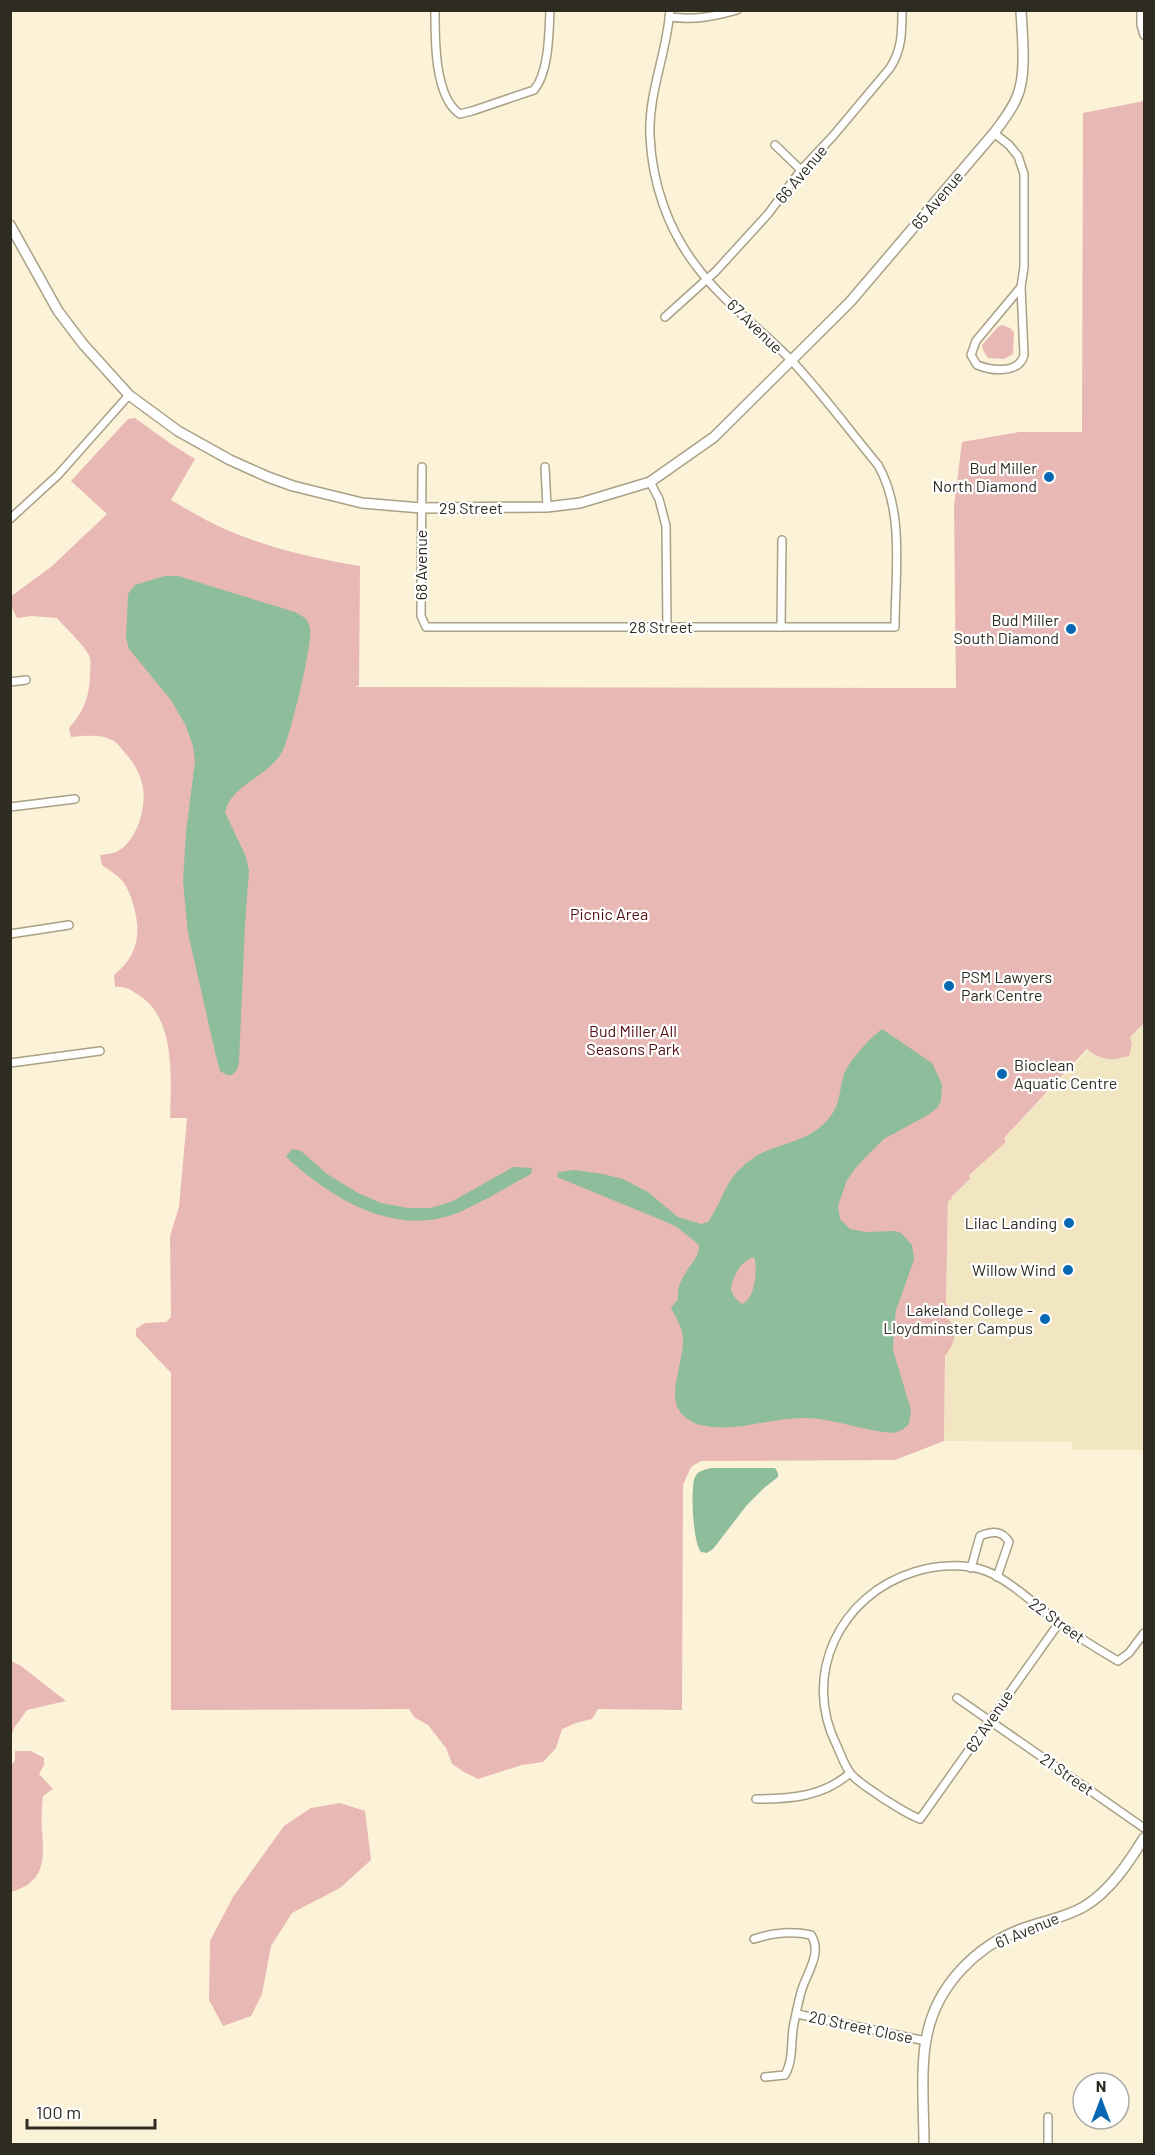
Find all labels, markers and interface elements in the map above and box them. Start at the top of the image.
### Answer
street label: 66 Avenue [771,141,831,207]
street label: 65 Avenue [907,167,967,233]
street label: 67 Avenue [724,295,787,357]
place label: Bud Miller North Diamond [933,458,1037,495]
marker: Bud Miller North Diamond [1042,470,1056,484]
street label: 29 Street [439,498,503,517]
street label: 68 Avenue [411,530,430,600]
place label: Bud Miller South Diamond [953,610,1059,647]
street label: 28 Street [629,617,693,636]
marker: Bud Miller South Diamond [1064,622,1078,636]
park label: Picnic Area [570,904,648,923]
place label: PSM Lawyers Park Centre [961,967,1052,1004]
marker: PSM Lawyers Park Centre [942,979,956,993]
park label: Bud Miller All Seasons Park [586,1021,680,1058]
place label: Bioclean Aquatic Centre [1014,1055,1117,1092]
marker: Bioclean Aquatic Centre [995,1067,1009,1081]
place label: Lilac Landing [965,1213,1057,1232]
marker: Lilac Landing [1062,1216,1076,1230]
place label: Willow Wind [972,1260,1056,1279]
marker: Willow Wind [1061,1263,1075,1277]
place label: Lakeland College - Lloydminster Campus [883,1300,1033,1337]
marker: Lakeland College - Lloydminster Campus [1038,1312,1052,1326]
street label: 22 Street [1026,1593,1089,1646]
street label: 62 Avenue [961,1686,1016,1755]
street label: 21 Street [1037,1748,1098,1799]
street label: 61 Avenue [992,1908,1062,1951]
street label: 20 Street Close [807,2006,915,2047]
north arrow [1071,2071,1131,2131]
text: N [1096,2076,1106,2095]
scale bar [27,2092,154,2130]
text: 100 m [36,2101,81,2123]

